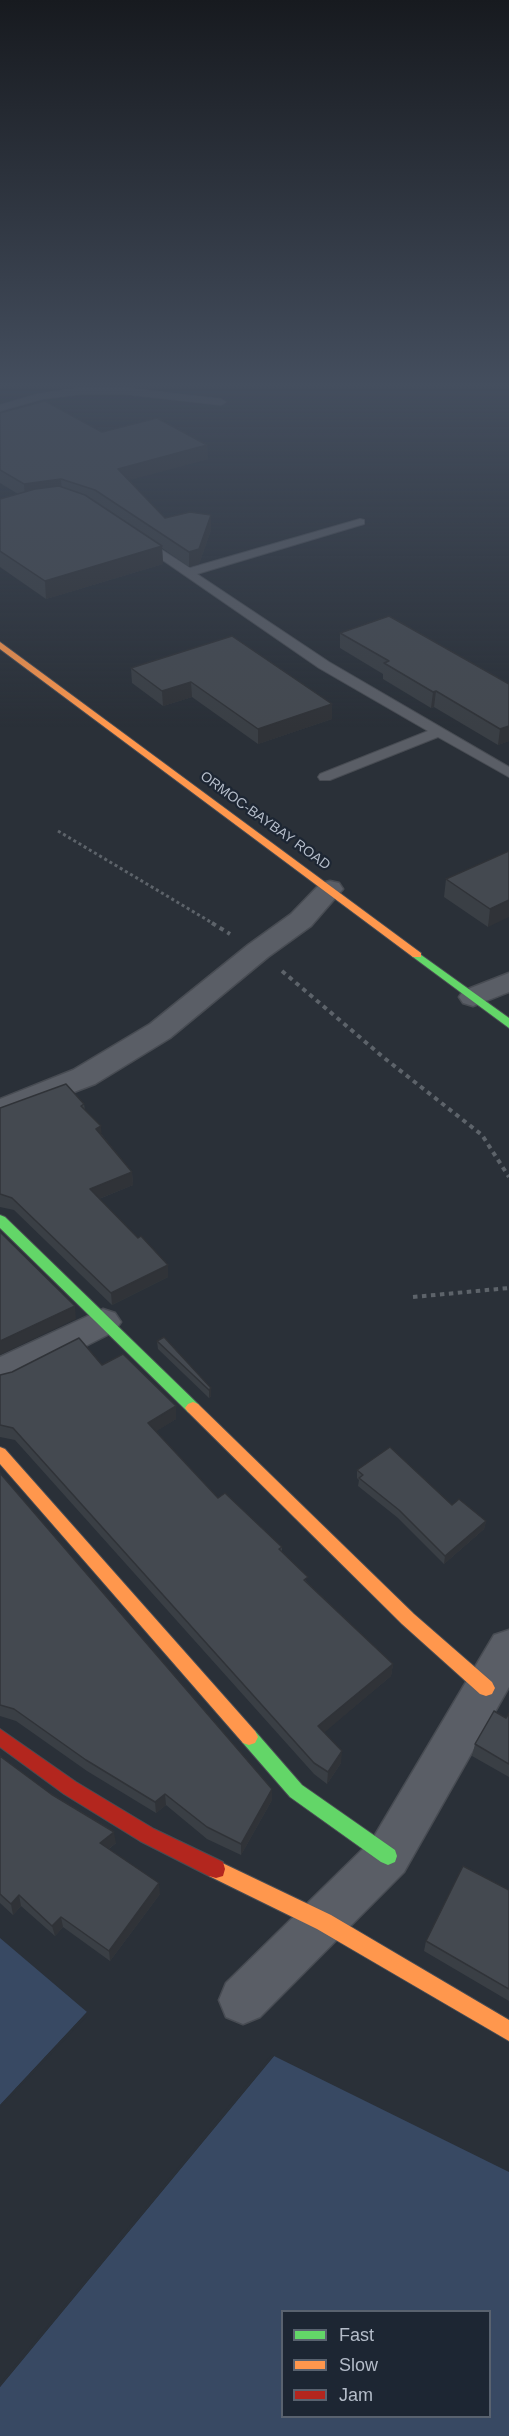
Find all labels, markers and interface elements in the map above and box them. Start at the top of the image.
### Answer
street label: ORMOC-BAYBAY ROAD [197,768,333,874]
legend [281,2310,491,2418]
text: Fast [339,2325,374,2345]
text: Slow [339,2355,378,2375]
text: Jam [339,2385,373,2405]

